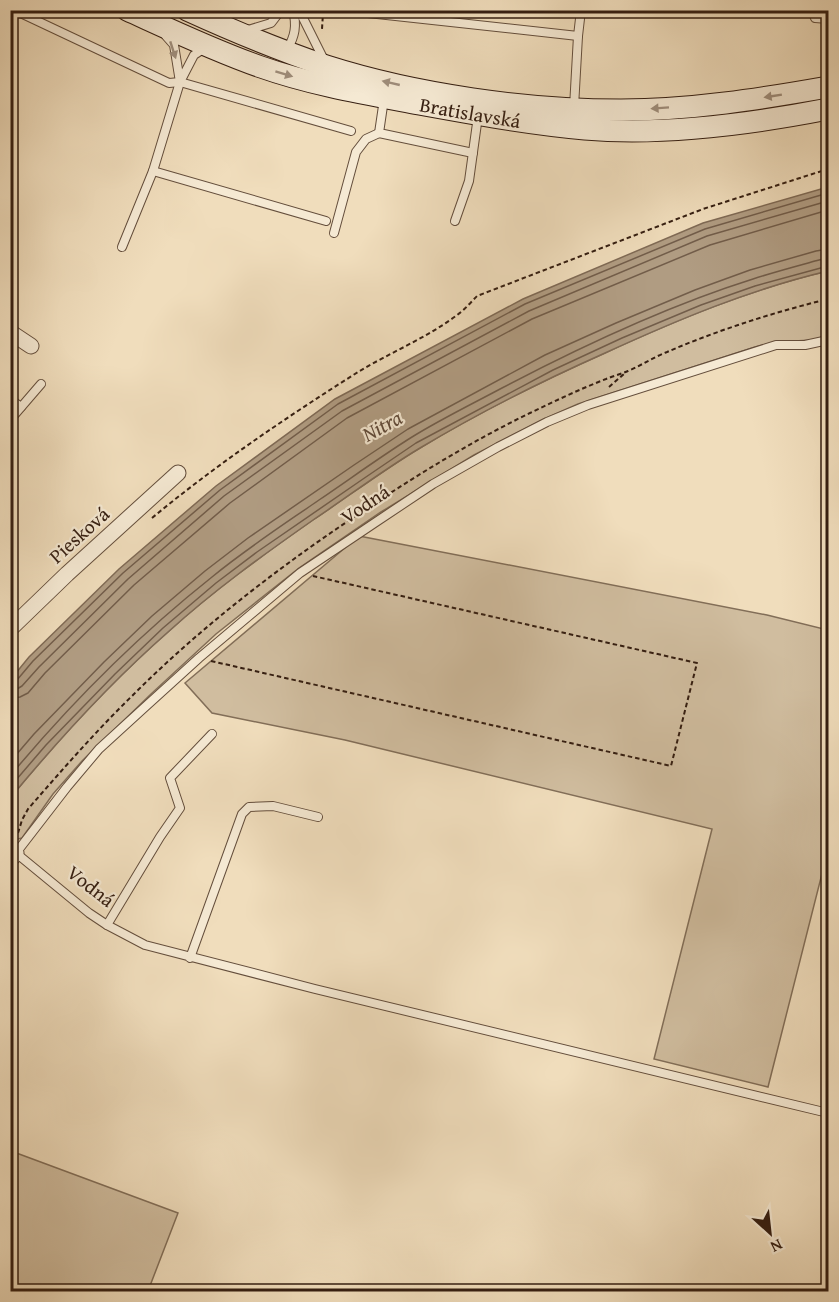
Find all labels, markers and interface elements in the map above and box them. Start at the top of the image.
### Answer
one-way arrow [169,42,178,60]
one-way arrow [275,70,293,79]
one-way arrow [382,78,401,87]
street label: Bratislavská [417,89,523,135]
one-way arrow [764,92,783,101]
one-way arrow [650,104,669,113]
water label: Nitra [355,402,408,450]
street label: Vodná [334,476,395,531]
street label: Piesková [42,499,116,570]
street label: Vodná [61,858,122,914]
north arrow [740,1203,800,1263]
text: N [766,1233,787,1260]

